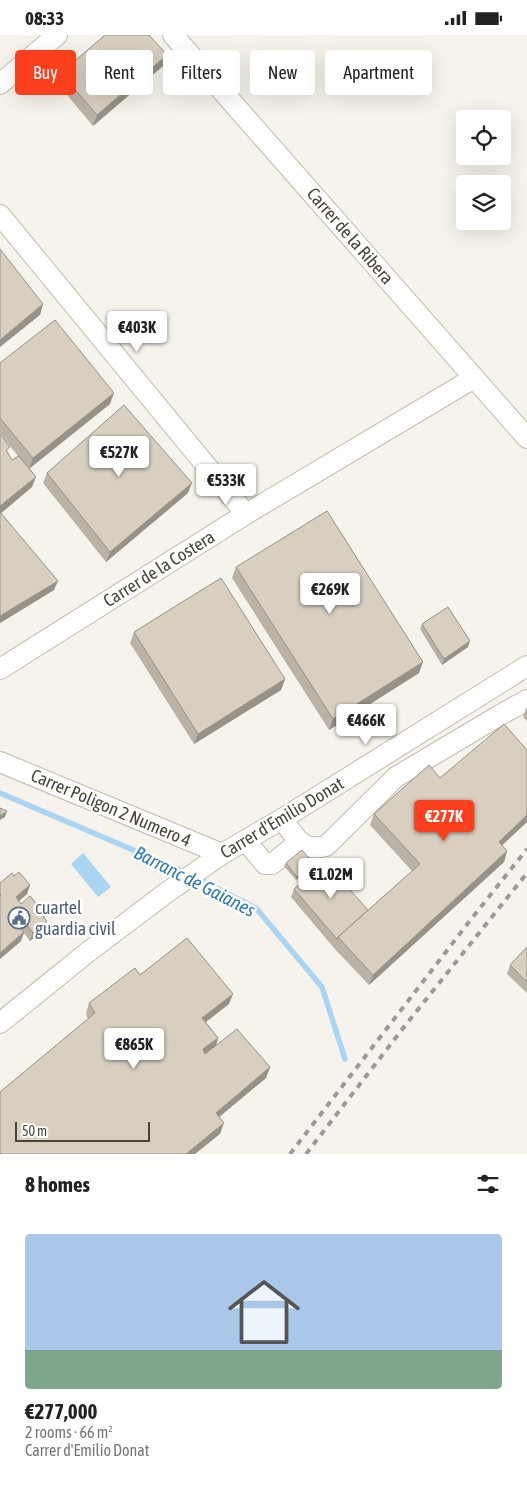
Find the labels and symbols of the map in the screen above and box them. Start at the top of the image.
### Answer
street label: Carrer de la Ribera [303,183,398,288]
pin: €403K [102,311,172,353]
pin: €527K [84,435,154,478]
pin: €533K [191,463,261,506]
street label: Carrer de la Costera [99,526,218,611]
pin: €269K [295,573,365,615]
pin: €466K [331,703,401,746]
street label: Carrer Poligon 2 Numero 4 [28,764,195,851]
street label: Carrer d'Emilio Donat [216,773,347,863]
pin: €277K [409,799,479,842]
water label: Barranc de Gaianes [131,841,260,921]
pin: €1.02M [290,857,372,900]
place label: cuartel guardia civil [35,897,116,939]
public building icon: cuartel guardia civil [7,906,31,930]
pin: €865K [99,1027,169,1070]
scale bar [15,1119,150,1142]

